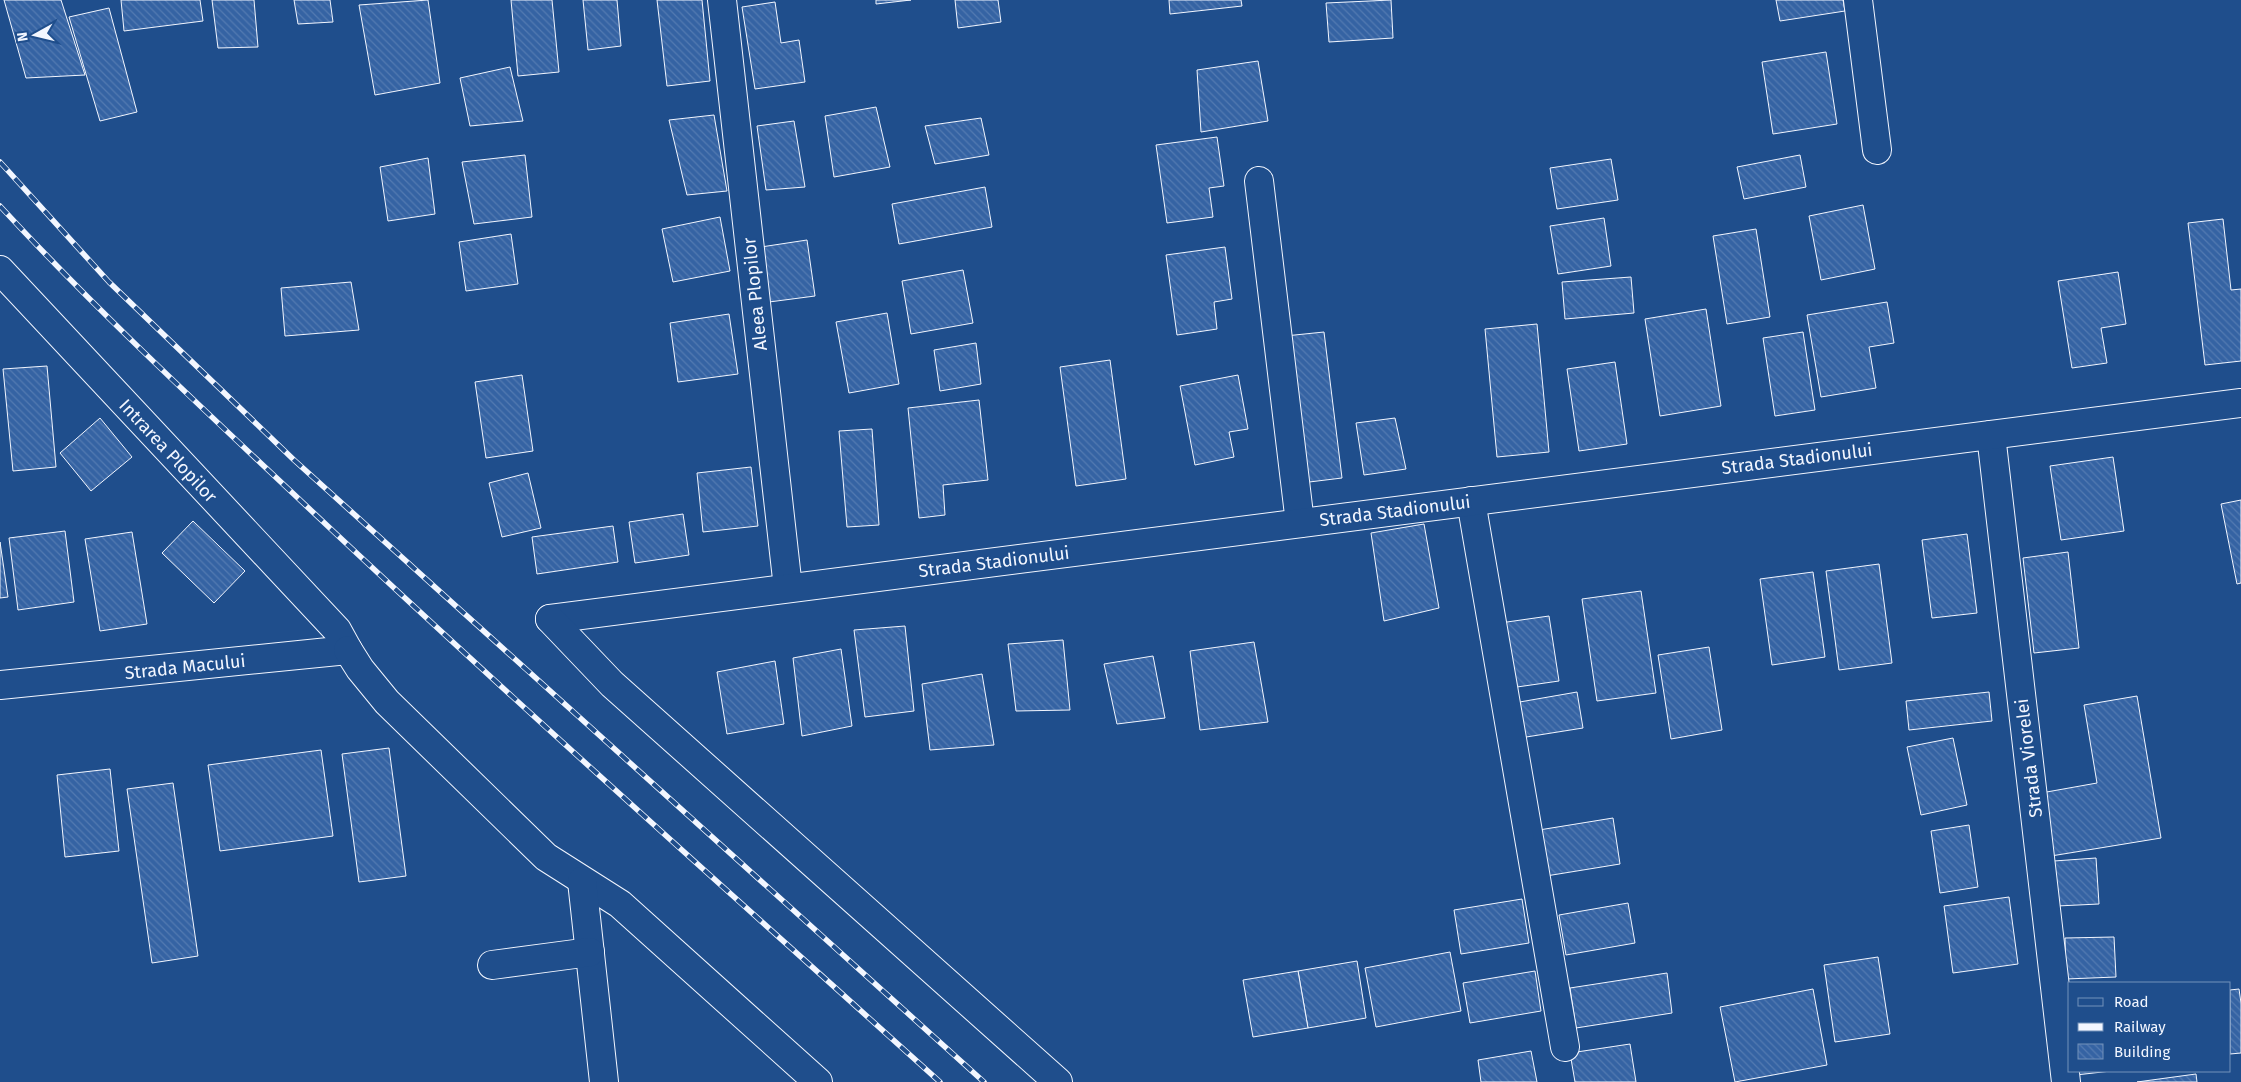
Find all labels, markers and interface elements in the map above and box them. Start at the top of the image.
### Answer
north arrow [10,10,60,60]
text: N [14,31,32,43]
street label: Aleea Plopilor [738,236,772,352]
street label: Intrarea Plopilor [114,395,222,507]
street label: Strada Stadionului [1720,439,1874,479]
street label: Strada Stadionului [1318,491,1472,531]
street label: Strada Stadionului [917,542,1071,582]
street label: Strada Macului [124,650,246,684]
street label: Strada Viorelei [2011,697,2047,819]
legend [2068,982,2231,1072]
text: Road [2114,993,2149,1011]
text: Railway [2114,1018,2166,1036]
text: Building [2114,1043,2170,1061]

